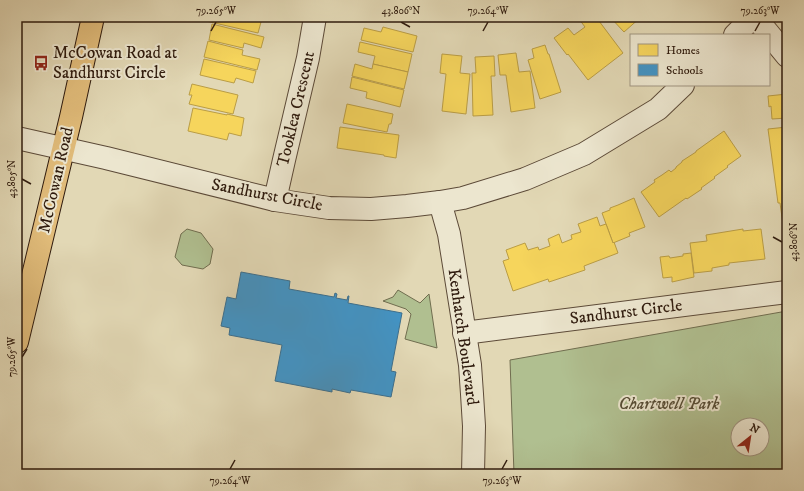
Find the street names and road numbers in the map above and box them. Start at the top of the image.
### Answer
street label: Tooklea Crescent [272,49,320,169]
street label: McCowan Road [33,124,79,235]
street label: Sandhurst Circle [210,173,324,217]
street label: Kenhatch Boulevard [443,267,484,407]
street label: Sandhurst Circle [569,294,683,330]

